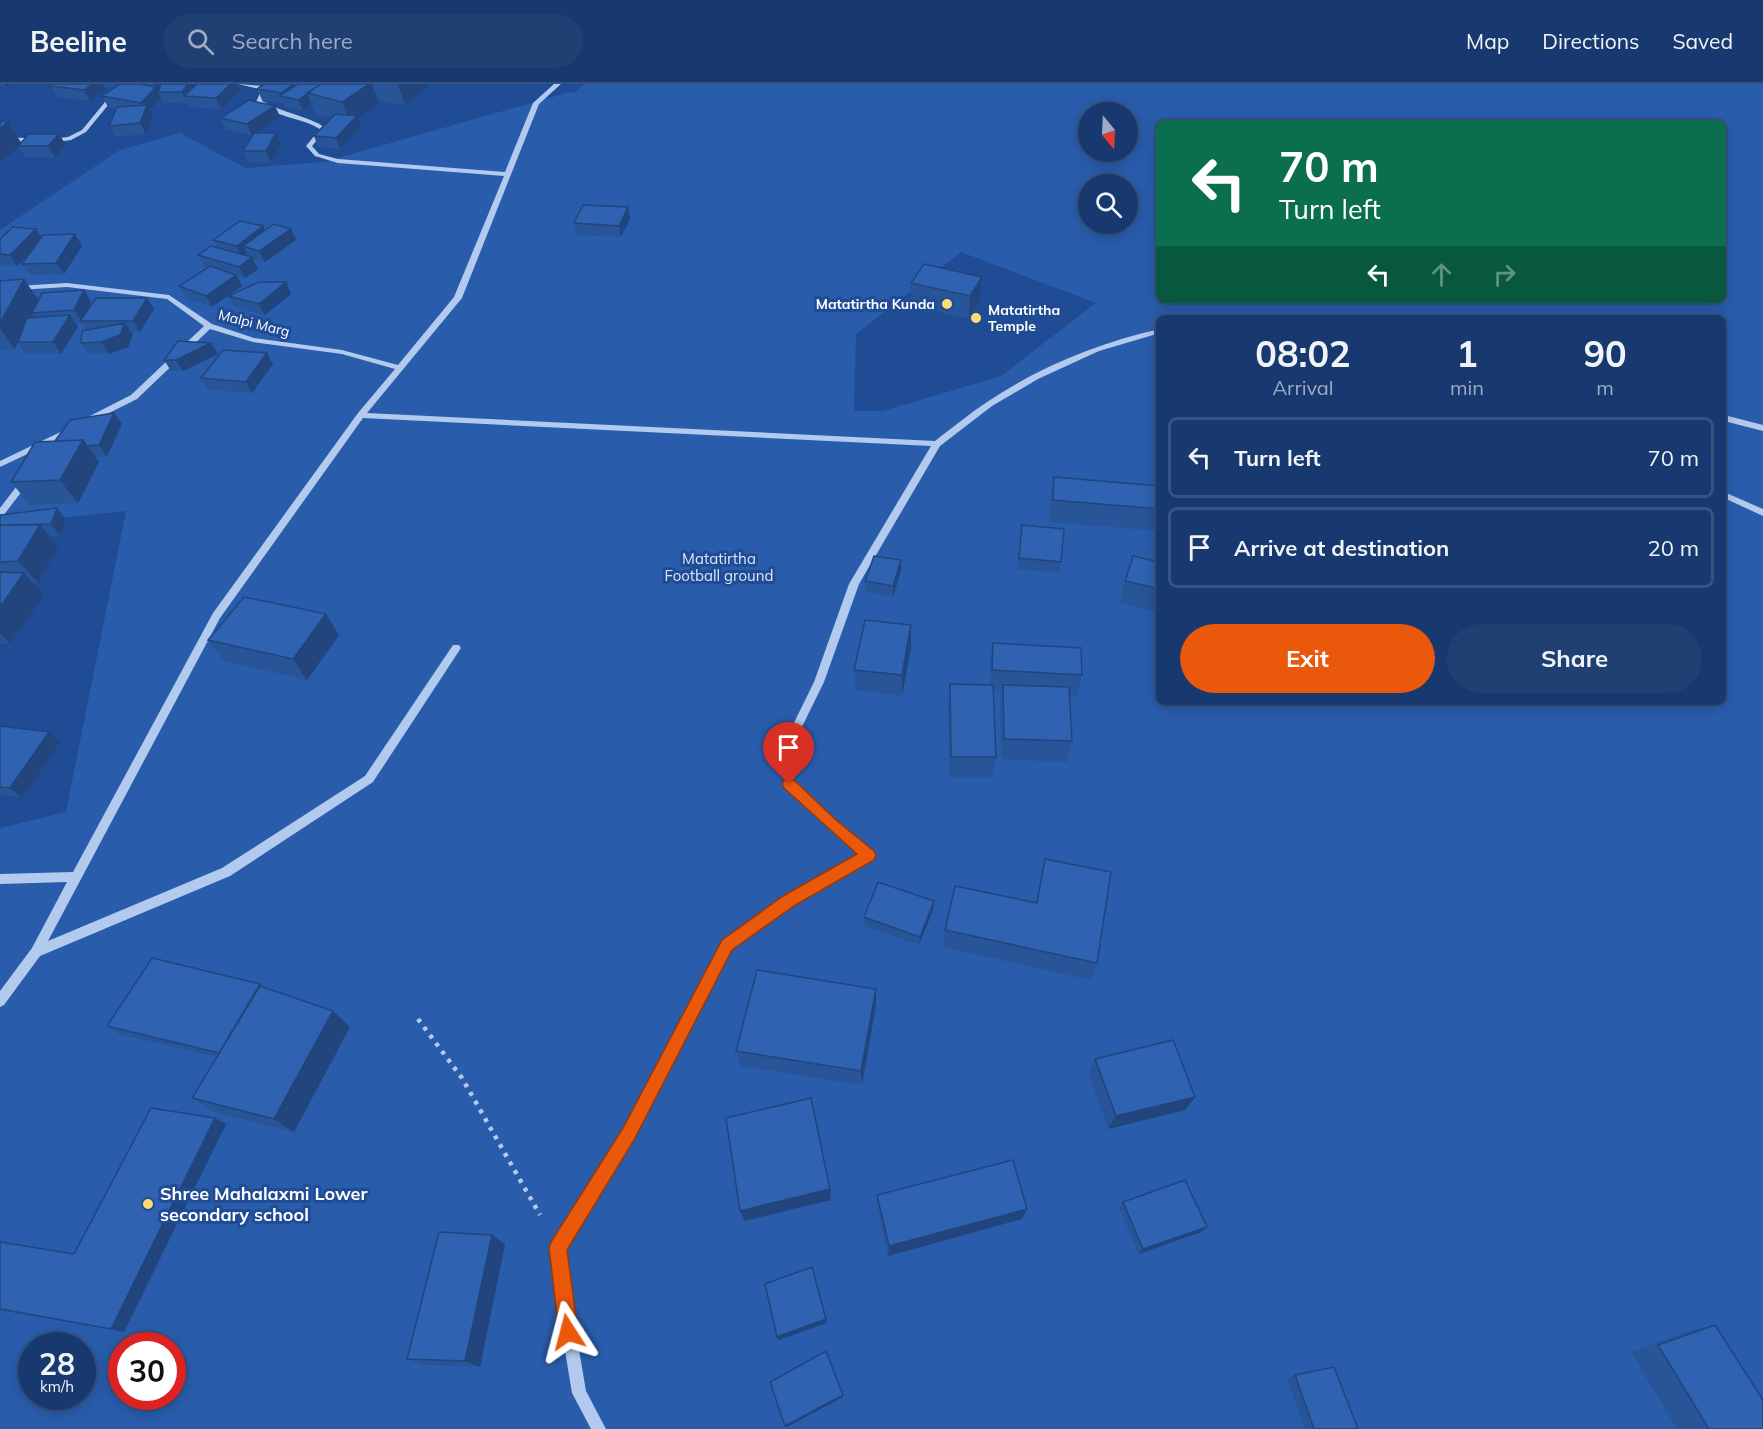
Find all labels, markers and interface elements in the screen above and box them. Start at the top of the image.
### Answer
search box [163,14,583,68]
text: Beeline [30,24,127,59]
icon: search [184,25,217,58]
text: Search here [232,27,353,55]
text: Map [1466,28,1509,54]
text: Directions [1542,28,1639,54]
text: Saved [1672,28,1733,54]
north arrow [1078,102,1138,162]
map controls [1078,102,1138,234]
text: 70 m [1279,140,1379,193]
icon: left [1180,144,1258,222]
button: search [1078,174,1138,234]
text: Turn left [1279,192,1381,226]
icon: left [1362,258,1395,291]
icon: ahead [1425,258,1458,291]
icon: right [1488,258,1521,291]
place label: Matatirtha Kunda [816,295,935,313]
marker: Matatirtha Kunda [940,297,954,311]
place label: Matatirtha Temple [988,301,1060,335]
street label: Malpi Marg [216,305,292,341]
marker: Matatirtha Temple [969,311,983,325]
text: 08:02 [1255,331,1351,376]
text: 1 [1456,331,1478,376]
text: 90 [1583,331,1627,376]
text: Arrival [1272,375,1334,400]
text: min [1450,375,1484,400]
text: m [1596,375,1614,400]
icon: left [1183,441,1216,474]
text: Turn left [1234,444,1321,472]
text: 70 m [1648,444,1699,472]
icon: arrive [1183,531,1216,564]
text: Arrive at destination [1234,534,1449,562]
text: 20 m [1648,534,1699,562]
park label: Matatirtha Football ground [665,549,773,585]
button: Exit [1180,624,1435,693]
button: Share [1447,624,1702,693]
pin [763,722,814,784]
icon: arrive [772,731,805,764]
place label: Shree Mahalaxmi Lower secondary school [160,1182,368,1226]
marker: Shree Mahalaxmi Lower secondary school [141,1197,155,1211]
position arrow [536,1300,600,1364]
speed limit sign: 30 [108,1332,186,1410]
text: 28 [39,1345,75,1383]
text: km/h [40,1377,74,1396]

